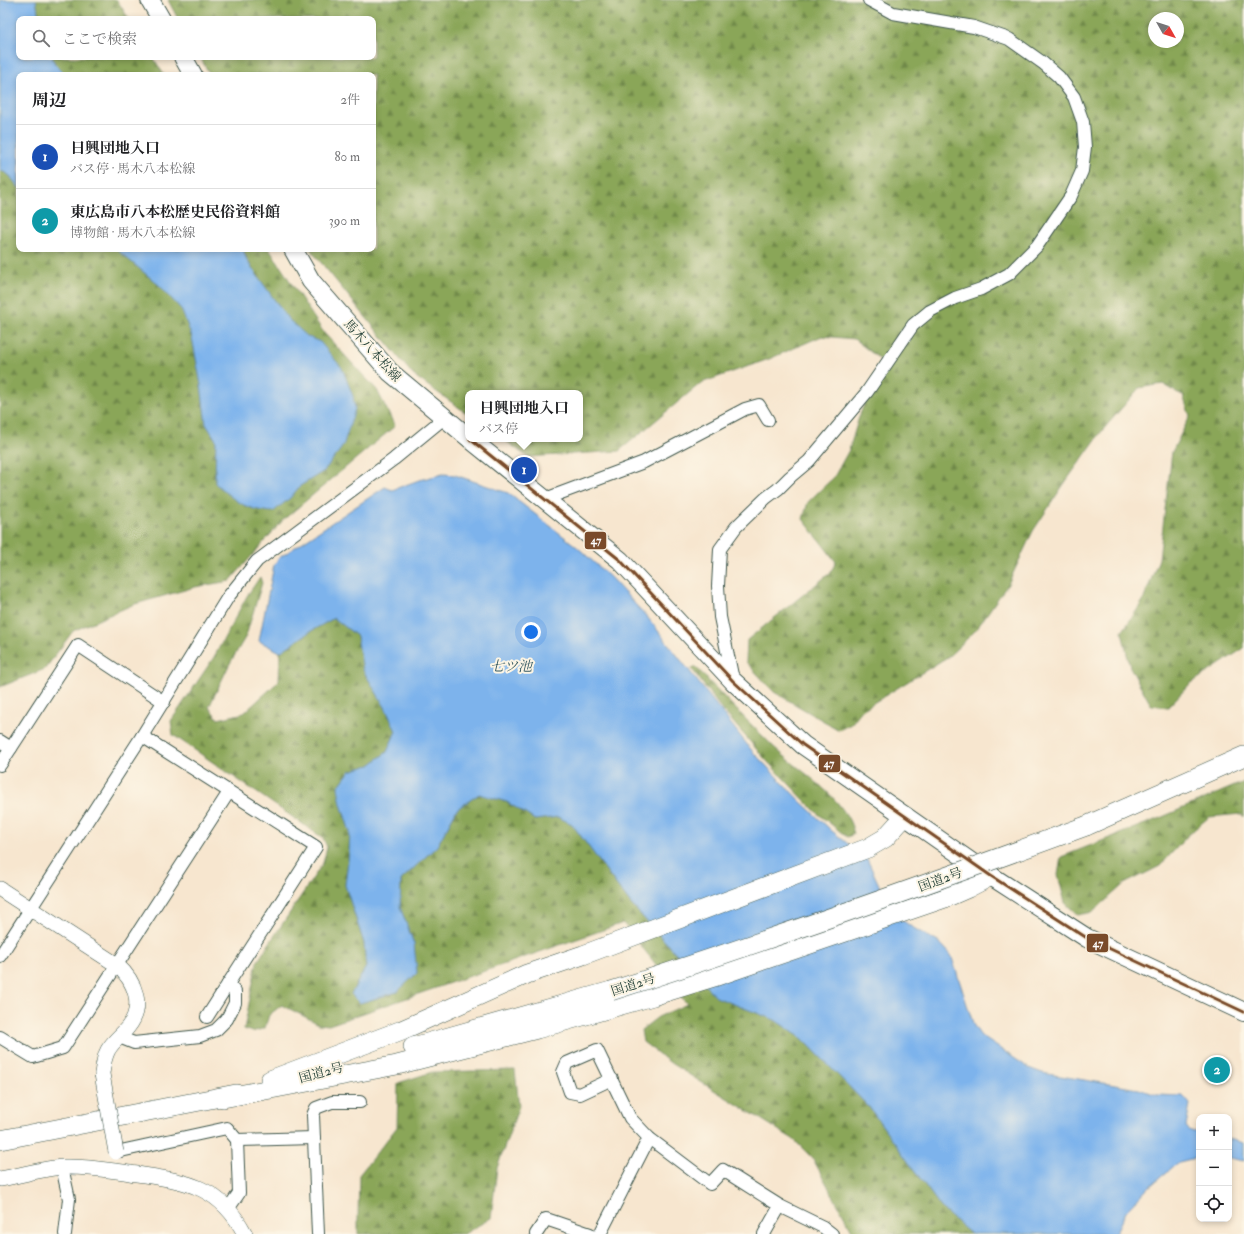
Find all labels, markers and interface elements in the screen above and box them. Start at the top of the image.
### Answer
north arrow [1148,12,1184,48]
search box [16,16,376,60]
icon: search [30,27,52,49]
text: ここで検索 [62,30,137,49]
text: 周辺 [32,90,66,111]
text: 2件 [340,92,360,108]
text: 日興団地入口 [70,139,160,158]
text: 1 [43,149,47,165]
text: 80 m [334,149,360,165]
text: バス停 · 馬木八本松線 [70,161,195,177]
text: 東広島市八本松歴史民俗資料館 [70,203,280,222]
text: 2 [42,213,48,229]
text: 390 m [329,213,360,229]
text: 博物館 · 馬木八本松線 [70,225,195,241]
street label: 馬木八本松線 [340,316,404,385]
popup [465,390,583,442]
text: 日興団地入口 [479,399,569,418]
text: バス停 [479,421,518,437]
pin: 1 [511,455,537,485]
line badge: 47 [584,531,607,550]
text: 47 [590,534,602,548]
your location [521,622,541,642]
water label: 七ツ池 [490,658,534,675]
line badge: 47 [818,754,841,773]
text: 47 [823,757,835,771]
street label: 国道2号 [916,865,965,895]
line badge: 47 [1086,933,1109,953]
text: 47 [1092,937,1104,951]
street label: 国道2号 [609,970,657,1000]
pin: 2 [1204,1055,1230,1085]
street label: 国道2号 [297,1059,345,1087]
map controls [1196,1114,1232,1222]
button: + [1196,1114,1232,1150]
button: − [1196,1150,1232,1186]
button: locate [1196,1186,1232,1222]

